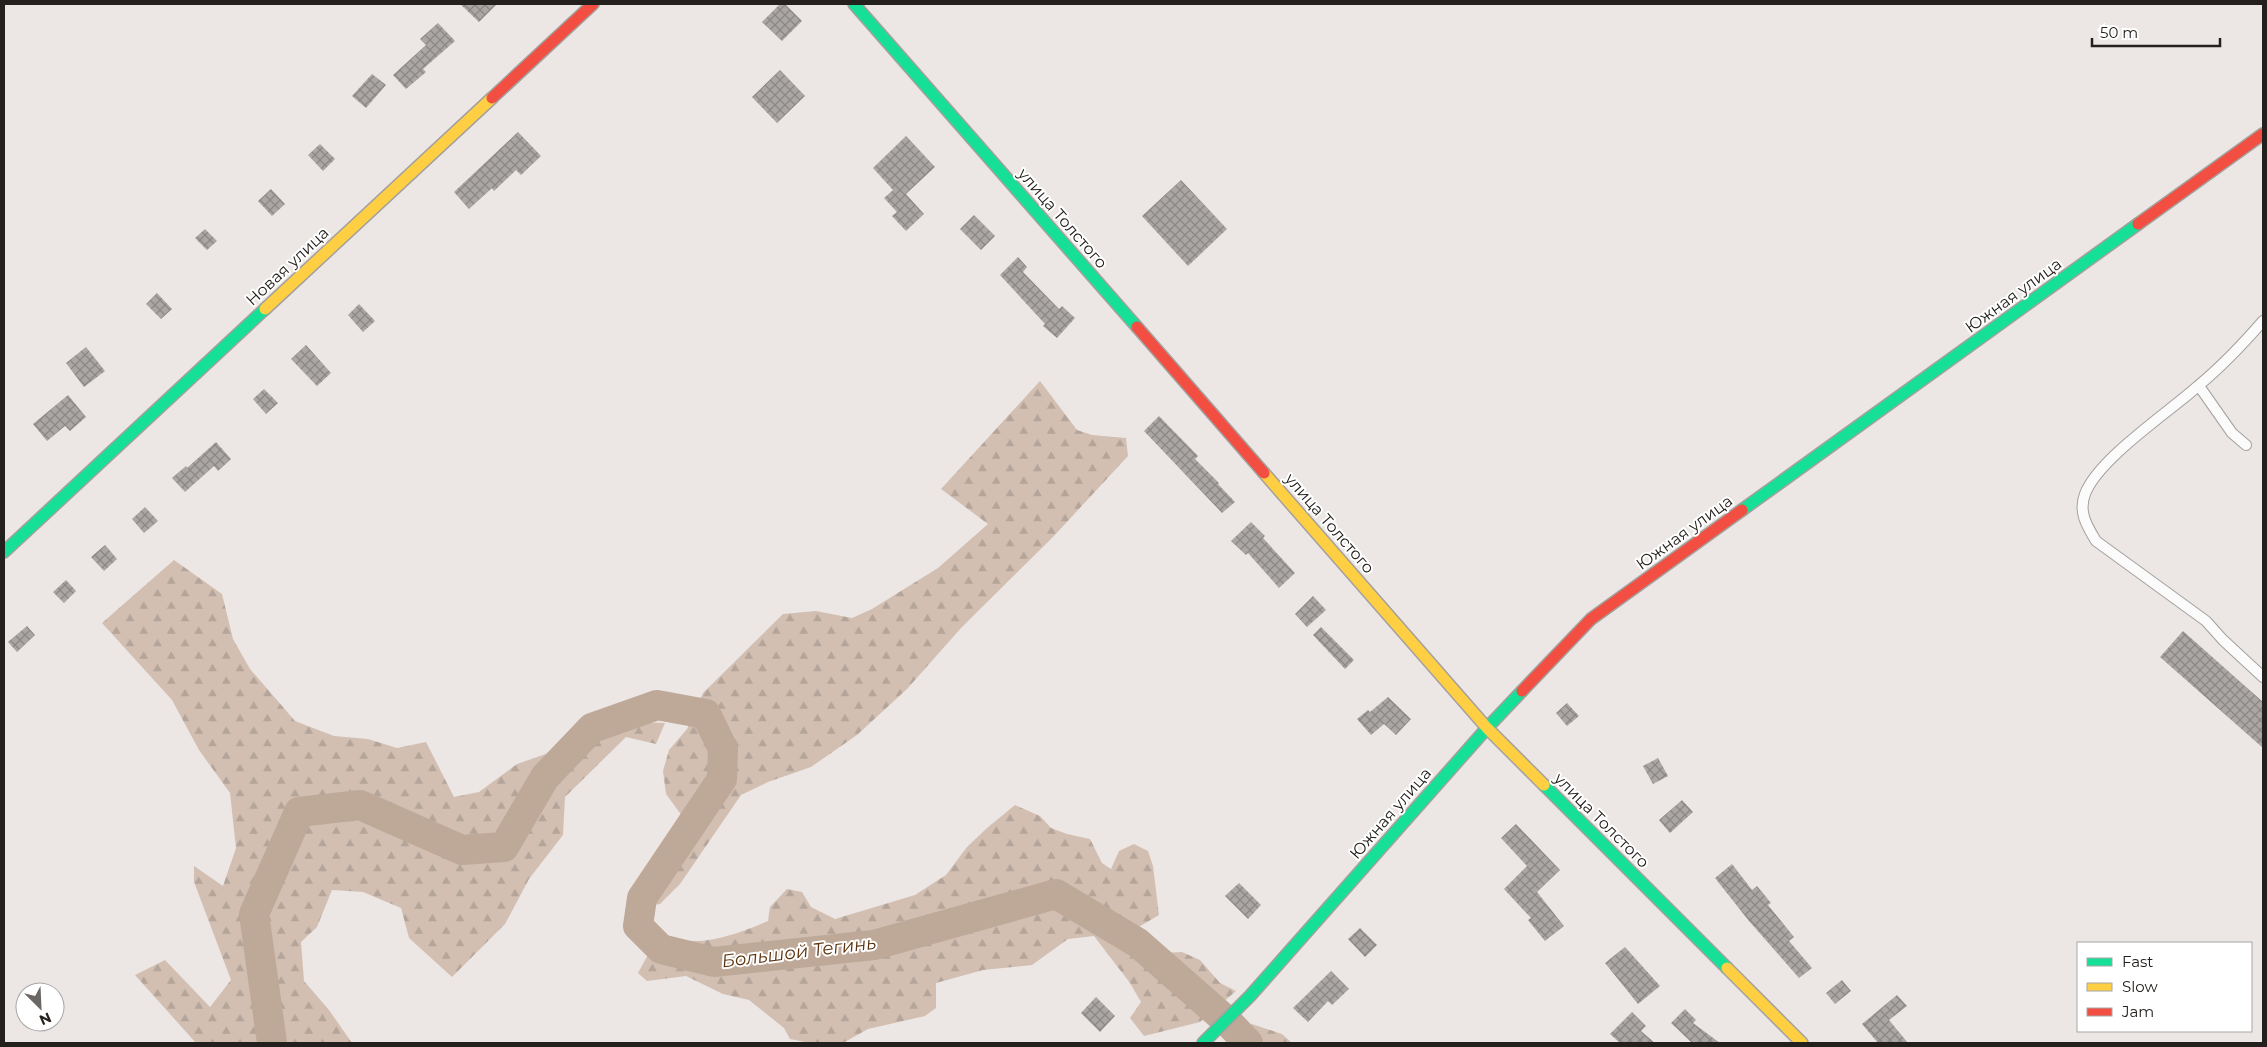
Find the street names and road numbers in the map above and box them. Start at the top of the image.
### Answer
street label: улица Толстого [1013,164,1111,272]
street label: Новая улица [242,223,333,310]
street label: Южная улица [1961,254,2065,337]
street label: улица Толстого [1280,469,1378,577]
street label: Южная улица [1632,491,1736,574]
street label: Южная улица [1346,764,1435,863]
street label: улица Толстого [1549,768,1653,872]

